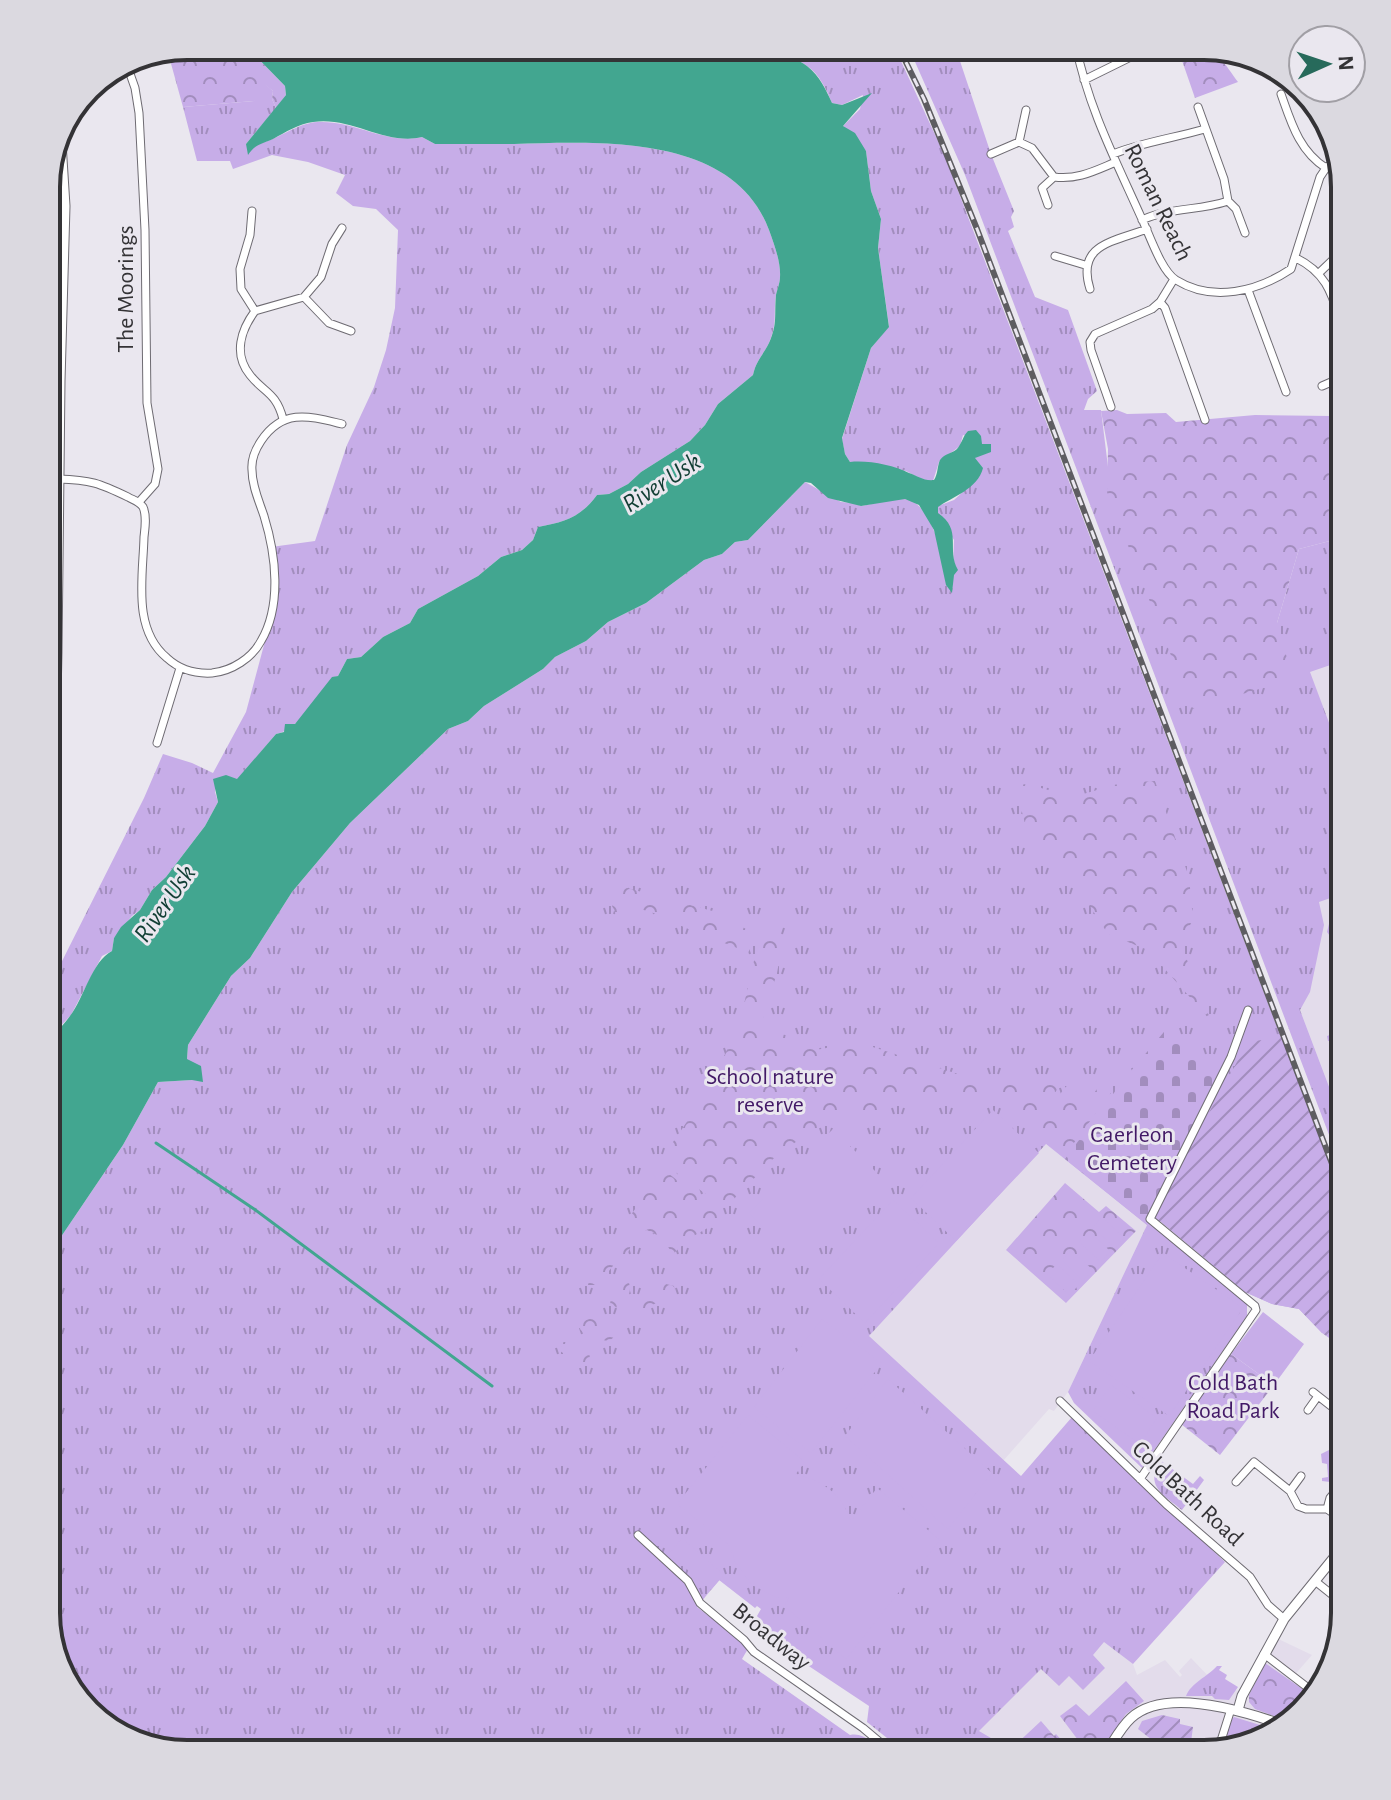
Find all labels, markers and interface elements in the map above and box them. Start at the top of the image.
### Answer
north arrow [1287,24,1367,104]
text: N [1335,55,1357,71]
street label: Roman Reach [1120,140,1197,265]
street label: The Moorings [114,225,138,353]
water label: River Usk [618,448,705,518]
water label: River Usk [129,860,201,947]
park label: School nature reserve [706,1065,834,1117]
park label: Caerleon Cemetery [1087,1123,1177,1175]
park label: Cold Bath Road Park [1186,1371,1280,1423]
street label: Cold Bath Road [1127,1437,1247,1551]
street label: Broadway [728,1598,815,1675]

